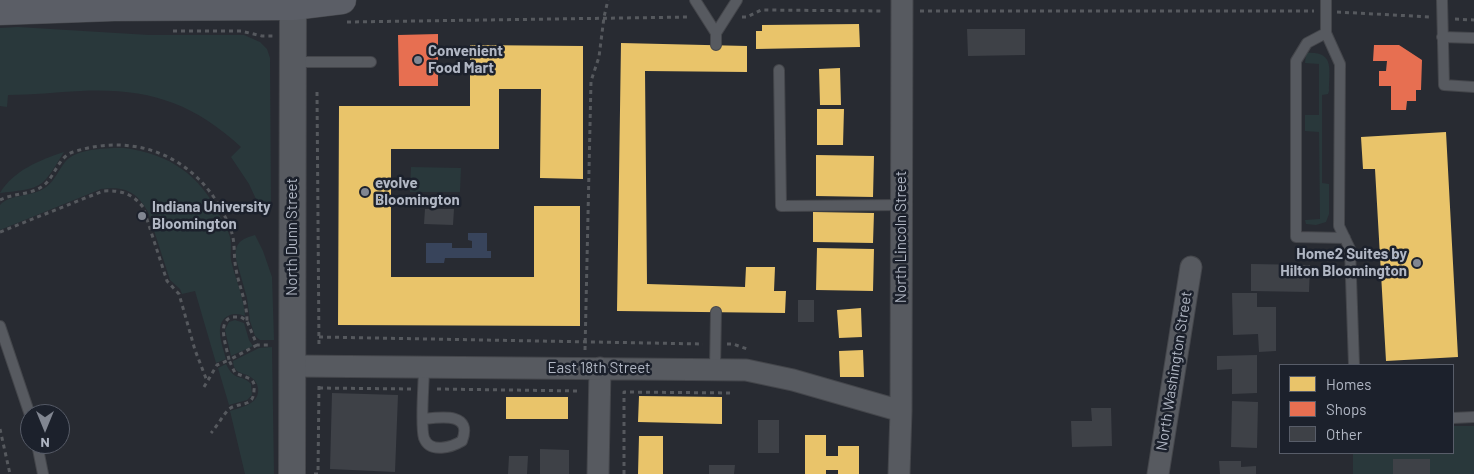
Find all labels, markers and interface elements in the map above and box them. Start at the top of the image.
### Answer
place label: Convenient Food Mart [428,42,503,77]
marker: Convenient Food Mart [412,54,424,66]
street label: North Lincoln Street [892,171,910,303]
place label: evolve Bloomington [375,174,460,209]
street label: North Dunn Street [283,178,301,296]
marker: evolve Bloomington [359,186,371,198]
place label: Indiana University Bloomington [152,198,271,233]
marker: Indiana University Bloomington [136,210,148,222]
place label: Home2 Suites by Hilton Bloomington [1280,245,1407,280]
marker: Home2 Suites by Hilton Bloomington [1411,257,1423,269]
street label: North Washington Street [1152,290,1196,452]
street label: East 18th Street [548,359,650,377]
legend [1279,364,1454,454]
text: Homes [1326,375,1371,393]
text: Shops [1326,400,1366,418]
north arrow [20,404,70,454]
text: Other [1326,425,1362,443]
text: N [40,435,50,452]

